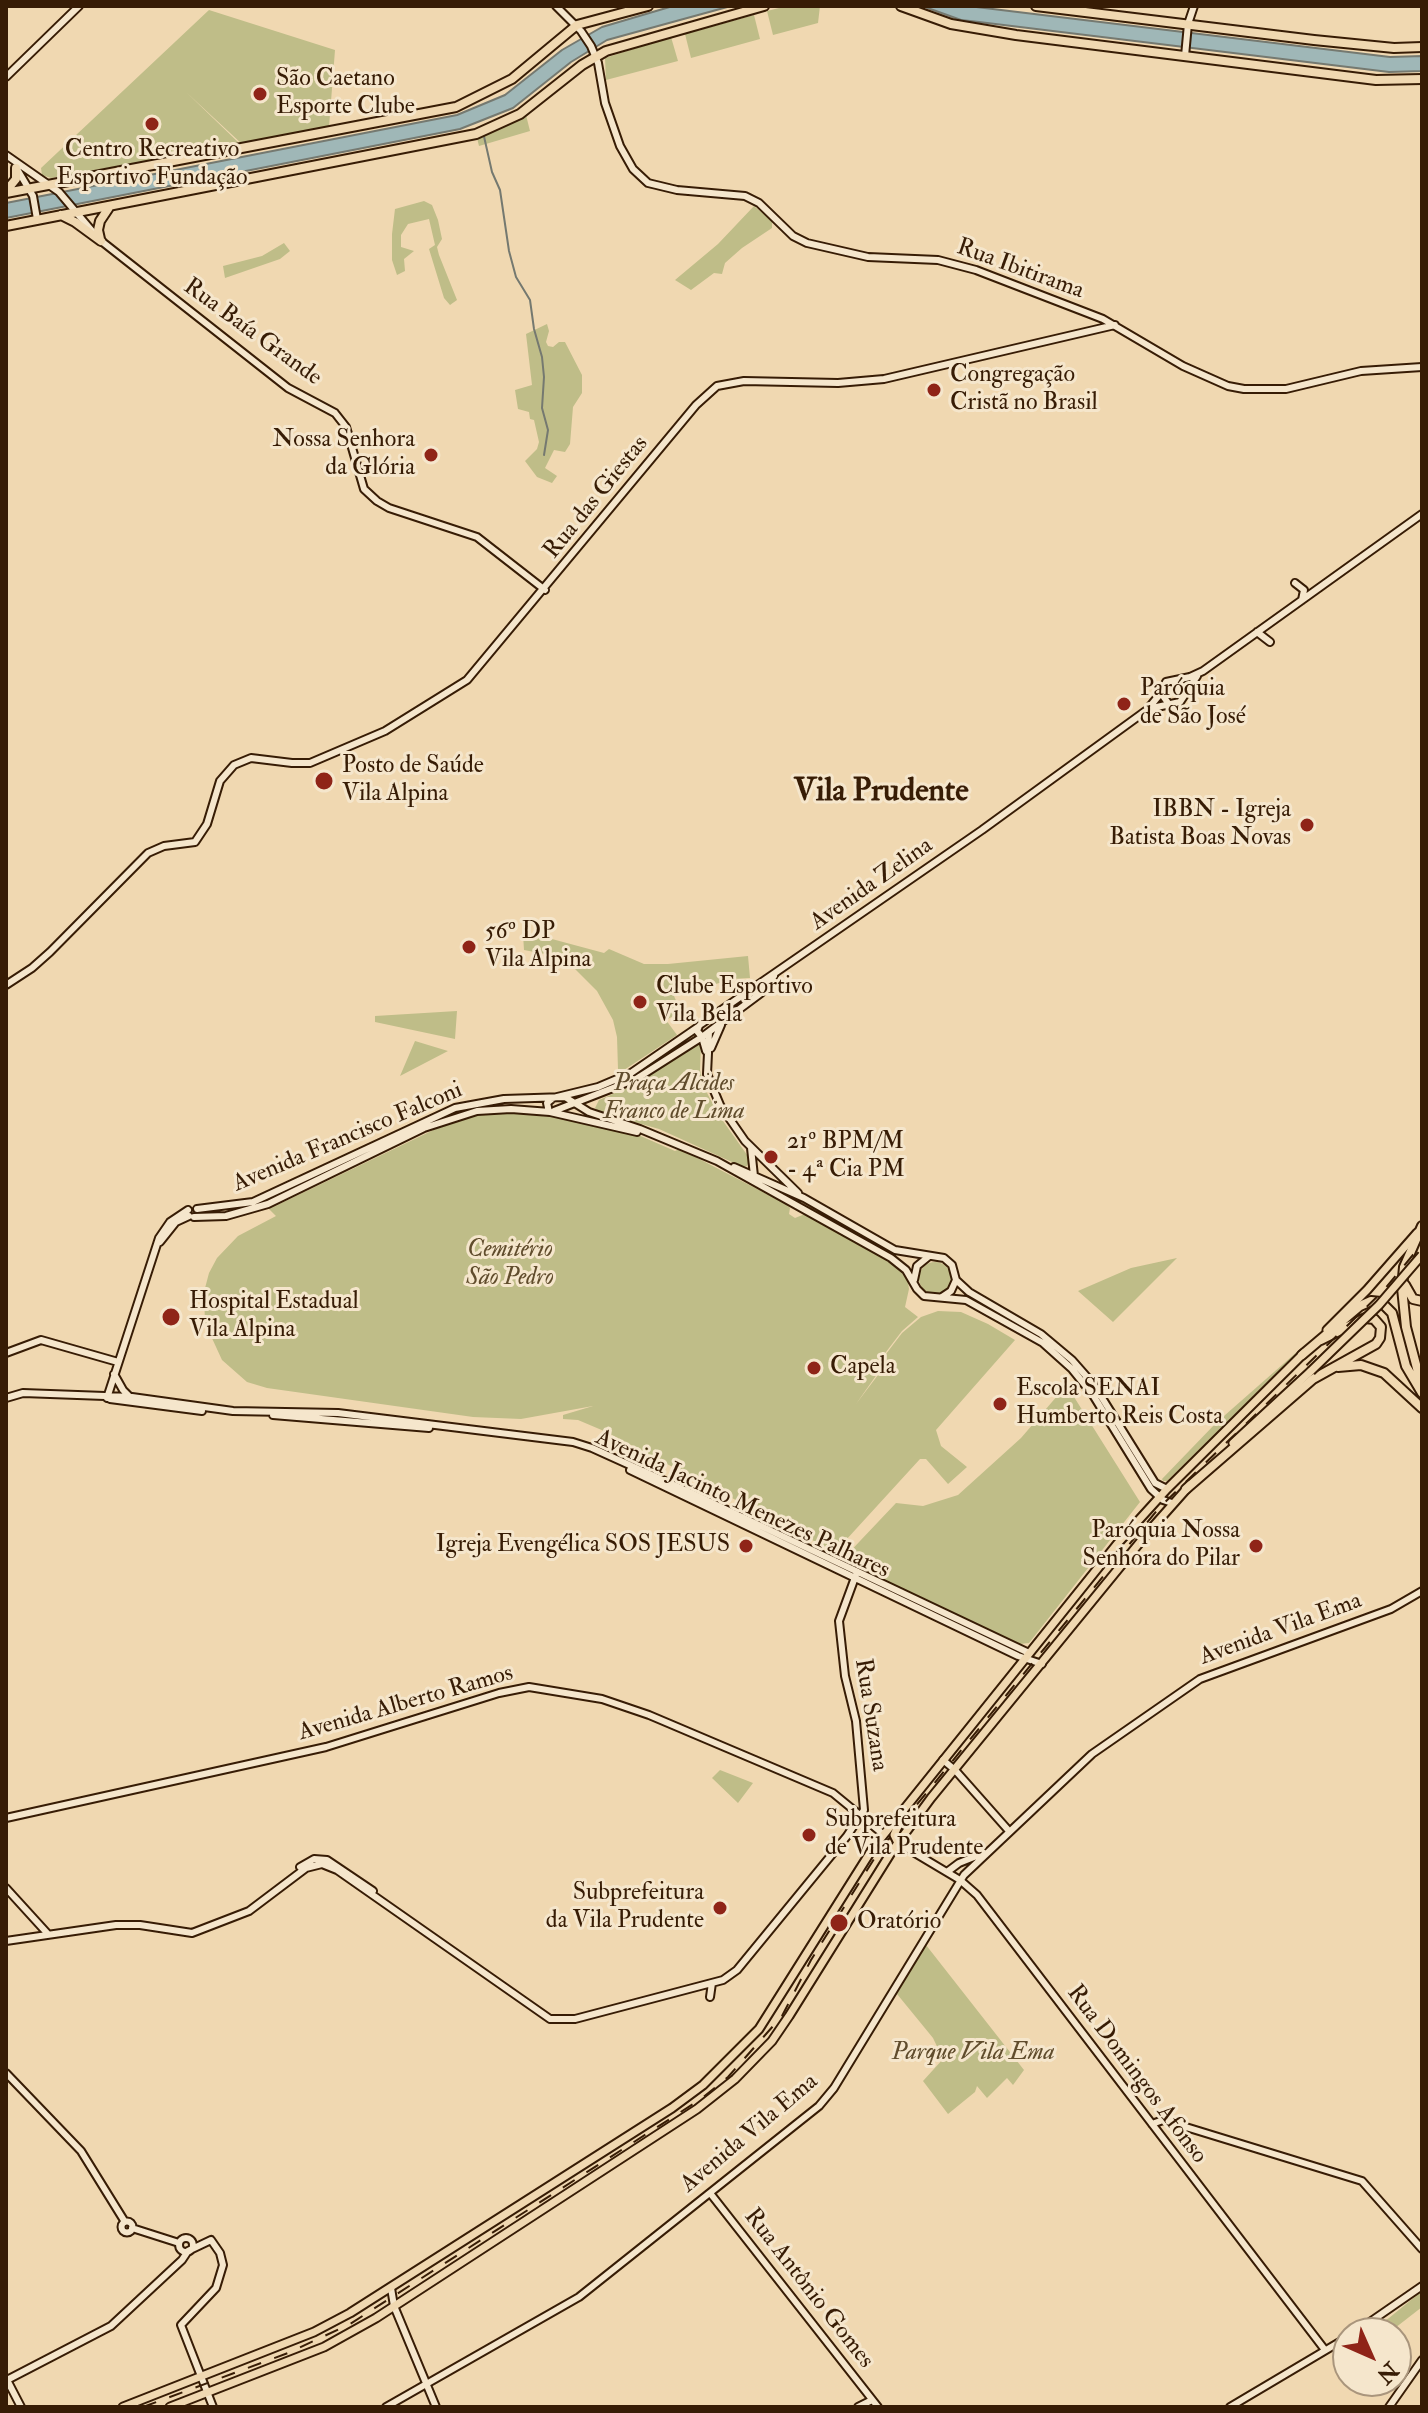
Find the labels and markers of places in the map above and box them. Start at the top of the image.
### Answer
place label: São Caetano Esporte Clube [276,66,415,122]
marker: São Caetano Esporte Clube [251,85,269,103]
marker: Centro Recreativo Esportivo Fundação [143,115,161,133]
place label: Centro Recreativo Esportivo Fundação [57,137,247,193]
place label: Congregação Cristã no Brasil [950,362,1098,418]
marker: Congregação Cristã no Brasil [925,381,943,399]
place label: Nossa Senhora da Glória [272,427,415,483]
marker: Nossa Senhora da Glória [422,446,440,464]
place label: Paróquia de São José [1140,676,1246,732]
marker: Paróquia de São José [1115,695,1133,713]
place label: Posto de Saúde Vila Alpina [342,753,484,809]
marker: Posto de Saúde Vila Alpina [313,770,335,792]
place label: IBBN - Igreja Batista Boas Novas [1109,797,1291,853]
marker: IBBN - Igreja Batista Boas Novas [1298,816,1316,834]
place label: 56º DP Vila Alpina [485,919,591,975]
marker: 56º DP Vila Alpina [460,938,478,956]
place label: Clube Esportivo Vila Bela [656,974,813,1030]
marker: Clube Esportivo Vila Bela [631,993,649,1011]
place label: 21º BPM/M - 4ª Cia PM [787,1129,905,1185]
marker: 21º BPM/M - 4ª Cia PM [762,1148,780,1166]
place label: Hospital Estadual Vila Alpina [189,1289,359,1345]
marker: Hospital Estadual Vila Alpina [160,1306,182,1328]
place label: Capela [830,1354,896,1382]
marker: Capela [805,1359,823,1377]
place label: Escola SENAI Humberto Reis Costa [1016,1376,1223,1432]
marker: Escola SENAI Humberto Reis Costa [991,1395,1009,1413]
place label: Paróquia Nossa Senhora do Pilar [1083,1518,1240,1574]
place label: Igreja Evengélica SOS JESUS [436,1532,730,1560]
marker: Igreja Evengélica SOS JESUS [737,1537,755,1555]
marker: Paróquia Nossa Senhora do Pilar [1247,1537,1265,1555]
place label: Subprefeitura de Vila Prudente [825,1807,983,1863]
marker: Subprefeitura de Vila Prudente [800,1826,818,1844]
place label: Subprefeitura da Vila Prudente [546,1880,704,1936]
marker: Subprefeitura da Vila Prudente [711,1899,729,1917]
place label: Oratório [857,1909,941,1937]
marker: Oratório [828,1912,850,1934]

